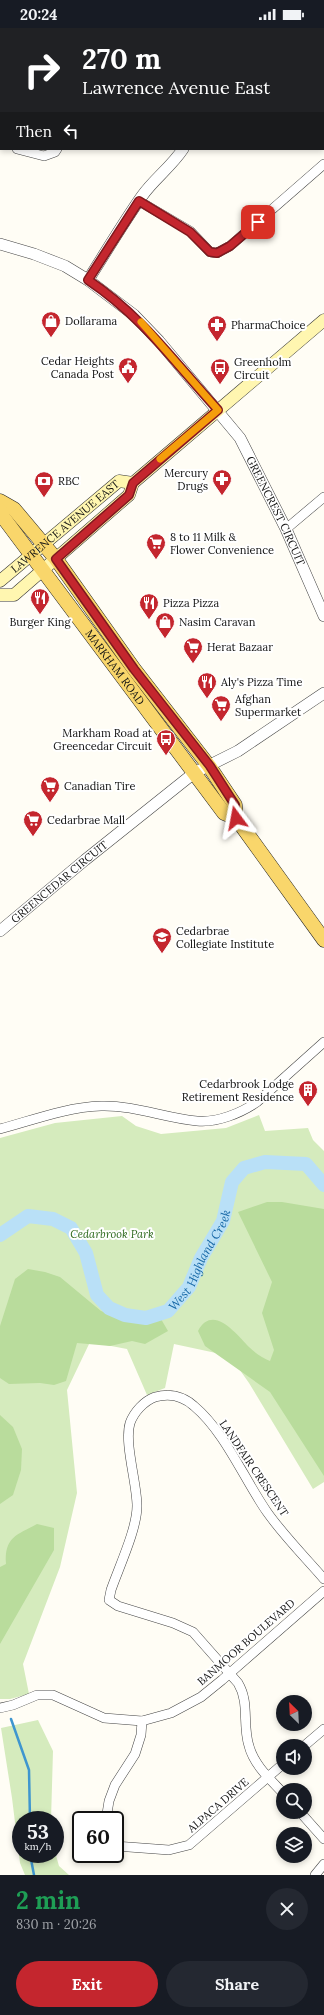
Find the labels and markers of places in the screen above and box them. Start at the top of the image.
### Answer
pin [241,205,275,239]
shop icon: Dollarama [40,310,62,338]
place label: Dollarama [65,314,117,328]
pharmacy icon: PharmaChoice [206,314,228,342]
place label: PharmaChoice [231,318,306,332]
place label: Cedar Heights Canada Post [41,354,115,381]
place label: Greenholm Circuit [234,355,292,382]
public building icon: Cedar Heights Canada Post [117,356,139,384]
bus stop icon: Greenholm Circuit [209,357,231,385]
place label: Mercury Drugs [164,466,208,493]
pharmacy icon: Mercury Drugs [211,468,233,496]
bank icon: RBC [33,470,55,498]
place label: RBC [58,474,80,488]
place label: 8 to 11 Milk & Flower Convenience [170,530,274,557]
supermarket icon: 8 to 11 Milk & Flower Convenience [145,532,167,560]
restaurant icon: Burger King [29,587,51,615]
restaurant icon: Pizza Pizza [138,592,160,620]
place label: Pizza Pizza [163,596,219,610]
shop icon: Nasim Caravan [154,611,176,639]
place label: Burger King [9,615,71,629]
place label: Nasim Caravan [179,615,256,629]
supermarket icon: Herat Bazaar [182,636,204,664]
place label: Herat Bazaar [207,640,273,654]
restaurant icon: Aly's Pizza Time [196,671,218,699]
place label: Aly's Pizza Time [220,675,302,689]
place label: Afghan Supermarket [234,692,302,719]
supermarket icon: Afghan Supermarket [210,694,232,722]
place label: Markham Road at Greencedar Circuit [53,726,153,753]
bus stop icon: Markham Road at Greencedar Circuit [155,728,177,756]
supermarket icon: Canadian Tire [39,775,61,803]
place label: Canadian Tire [64,779,135,793]
supermarket icon: Cedarbrae Mall [22,809,44,837]
place label: Cedarbrae Mall [47,813,125,827]
place label: Cedarbrae Collegiate Institute [176,924,274,951]
school or university icon: Cedarbrae Collegiate Institute [151,926,173,954]
place label: Cedarbrook Lodge Retirement Residence [182,1077,294,1104]
building icon: Cedarbrook Lodge Retirement Residence [297,1079,319,1107]

